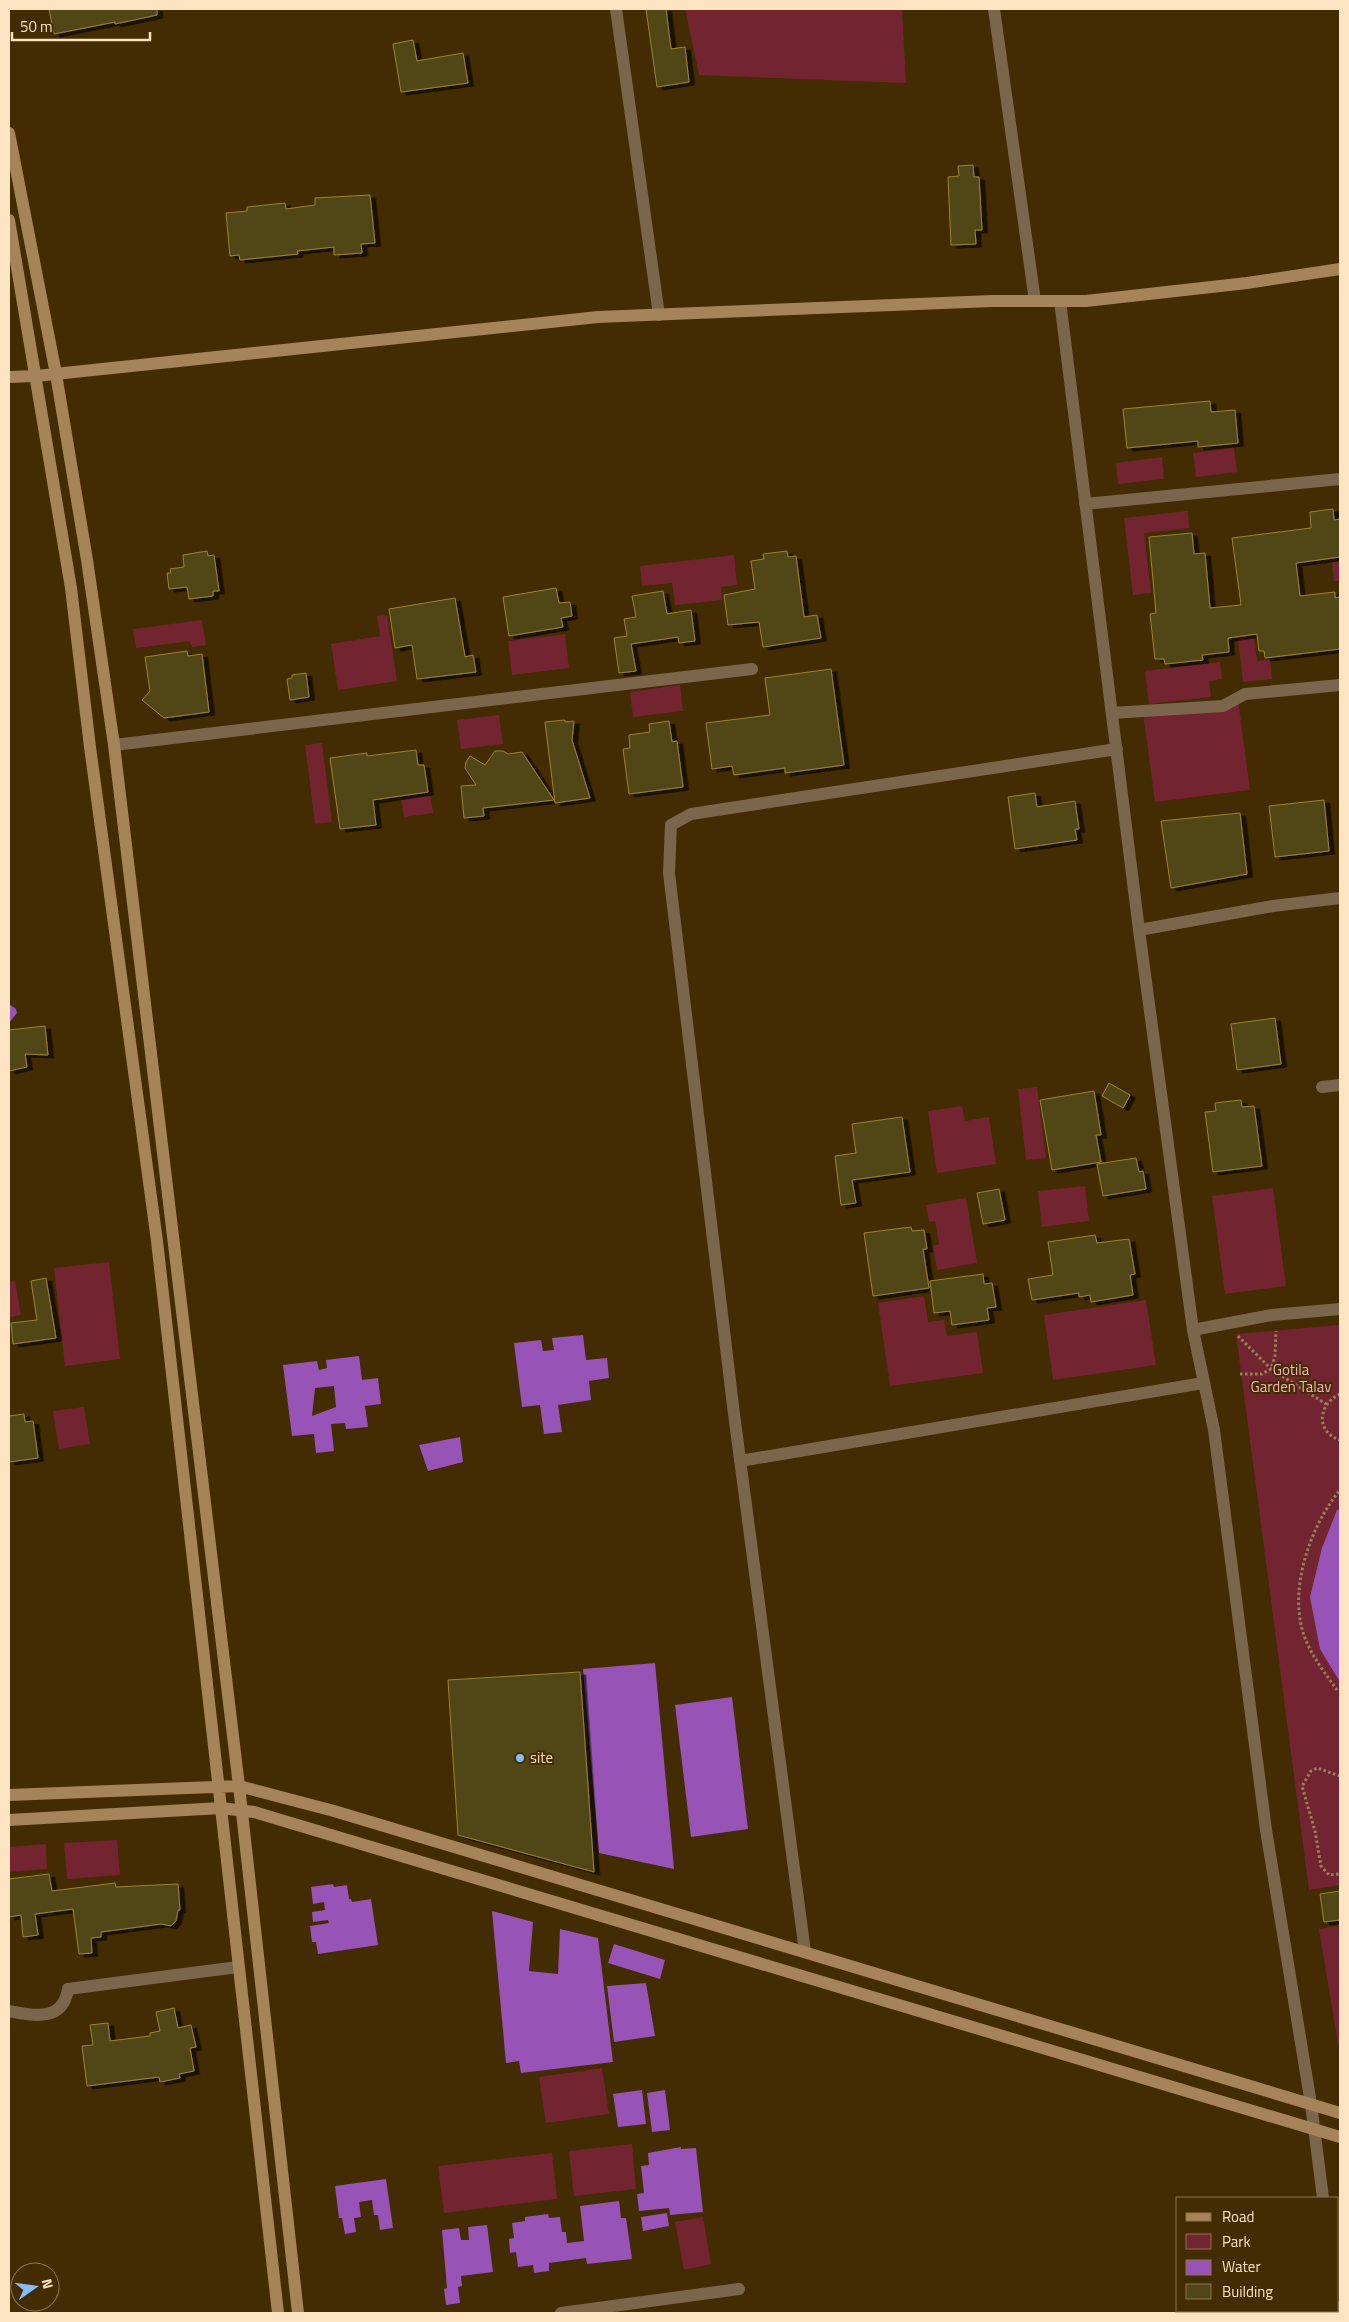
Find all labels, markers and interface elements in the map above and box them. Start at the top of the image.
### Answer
scale bar [12,10,150,42]
text: 50 m [20,15,53,38]
park label: Gotila Garden Talav [1251,1358,1331,1398]
place label: site [530,1746,553,1769]
marker: site [514,1752,526,1764]
legend [1176,2197,1339,2312]
text: Road [1222,2205,1254,2228]
text: Park [1222,2230,1251,2253]
text: Water [1222,2255,1261,2278]
north arrow [10,2262,60,2312]
text: N [37,2276,59,2291]
text: Building [1222,2280,1273,2303]

